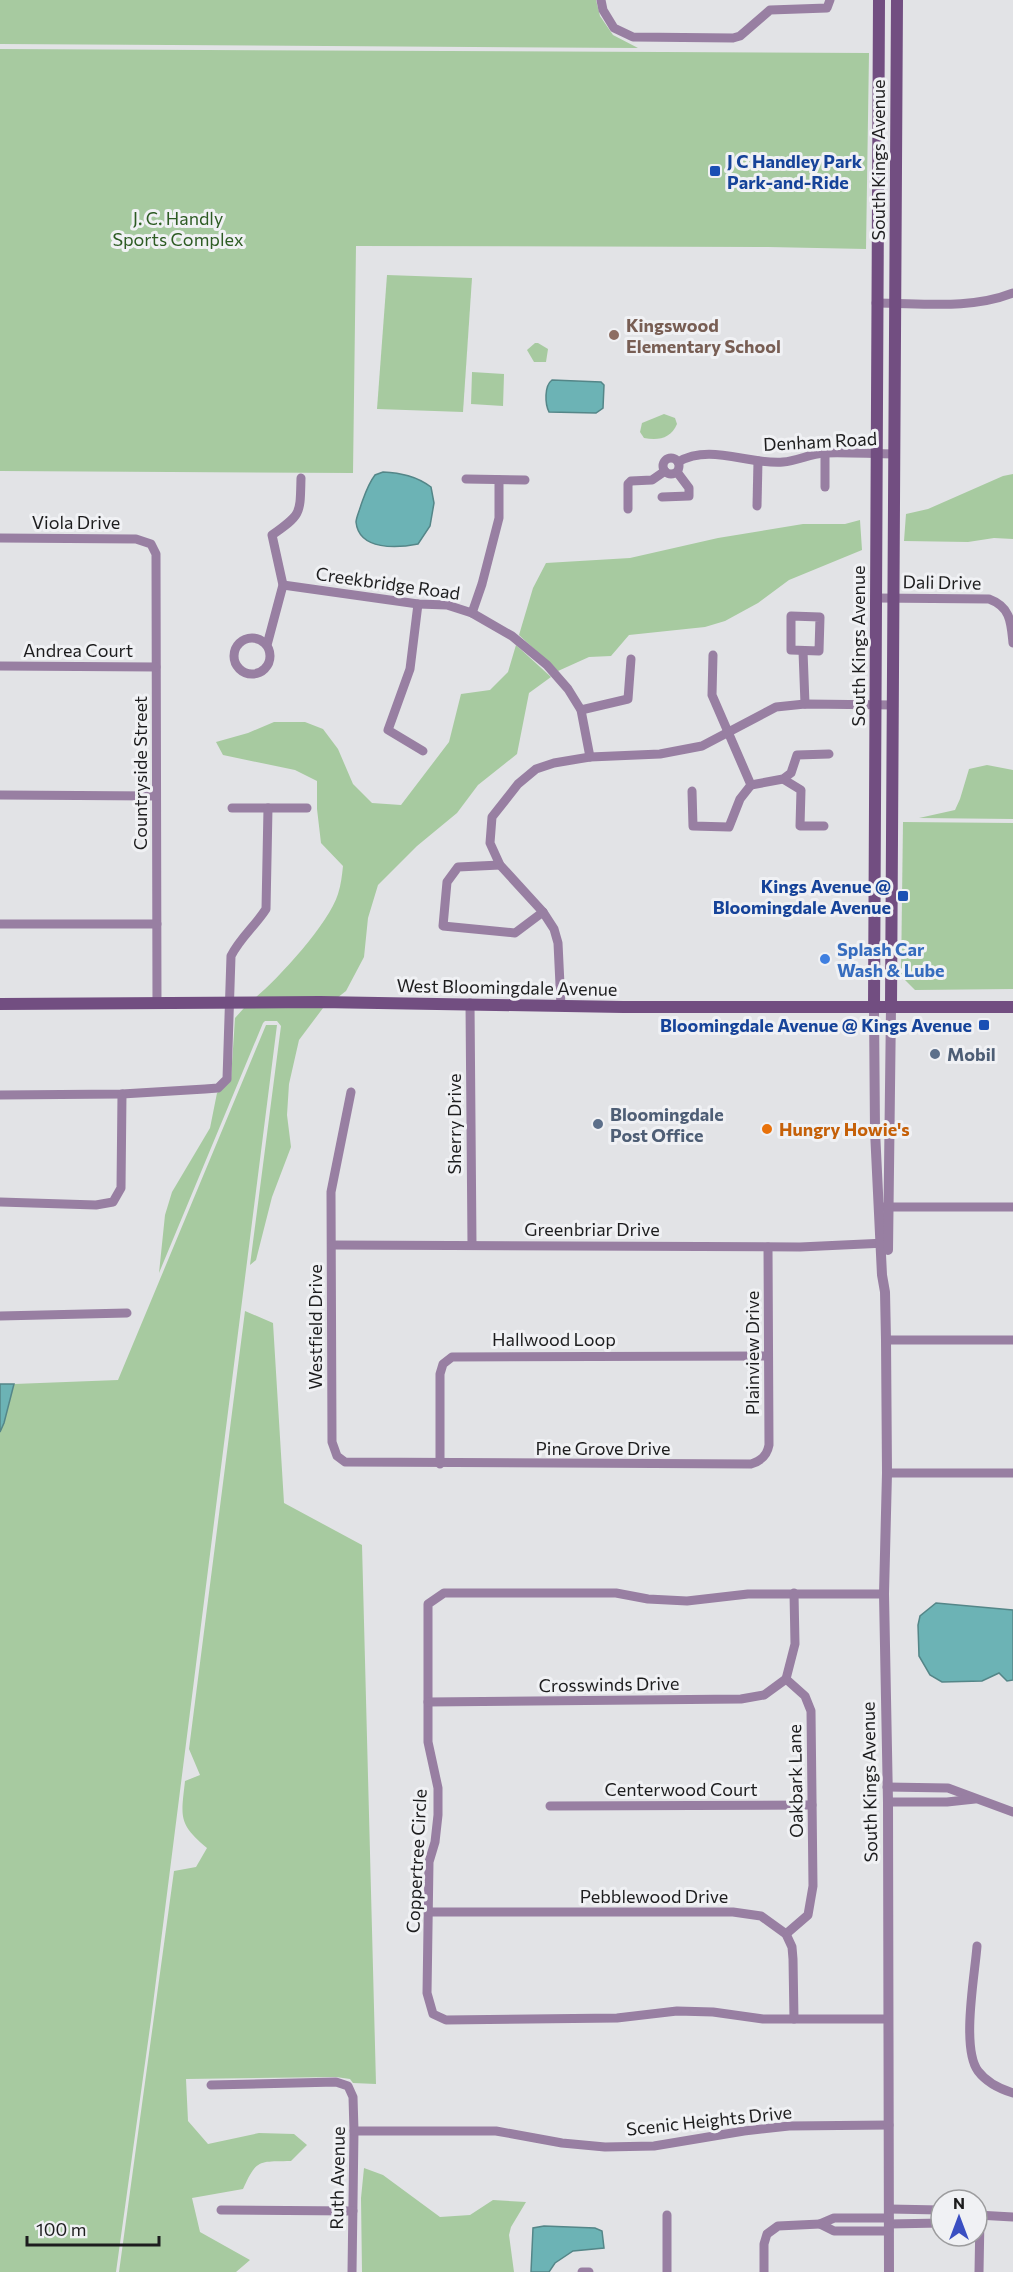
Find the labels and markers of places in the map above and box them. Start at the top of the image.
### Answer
place label: J C Handley Park Park-and-Ride [727,150,863,193]
marker: J C Handley Park Park-and-Ride [708,164,722,178]
place label: Kingswood Elementary School [626,314,781,357]
marker: Kingswood Elementary School [607,328,621,342]
place label: Kings Avenue @ Bloomingdale Avenue [713,875,891,918]
marker: Kings Avenue @ Bloomingdale Avenue [896,889,910,903]
place label: Splash Car Wash & Lube [837,938,945,981]
marker: Splash Car Wash & Lube [818,952,832,966]
place label: Bloomingdale Avenue @ Kings Avenue [660,1014,972,1036]
marker: Bloomingdale Avenue @ Kings Avenue [977,1018,991,1032]
place label: Mobil [947,1043,996,1065]
marker: Mobil [928,1047,942,1061]
place label: Bloomingdale Post Office [610,1103,724,1146]
marker: Bloomingdale Post Office [591,1117,605,1131]
place label: Hungry Howie's [779,1118,910,1140]
marker: Hungry Howie's [760,1122,774,1136]

